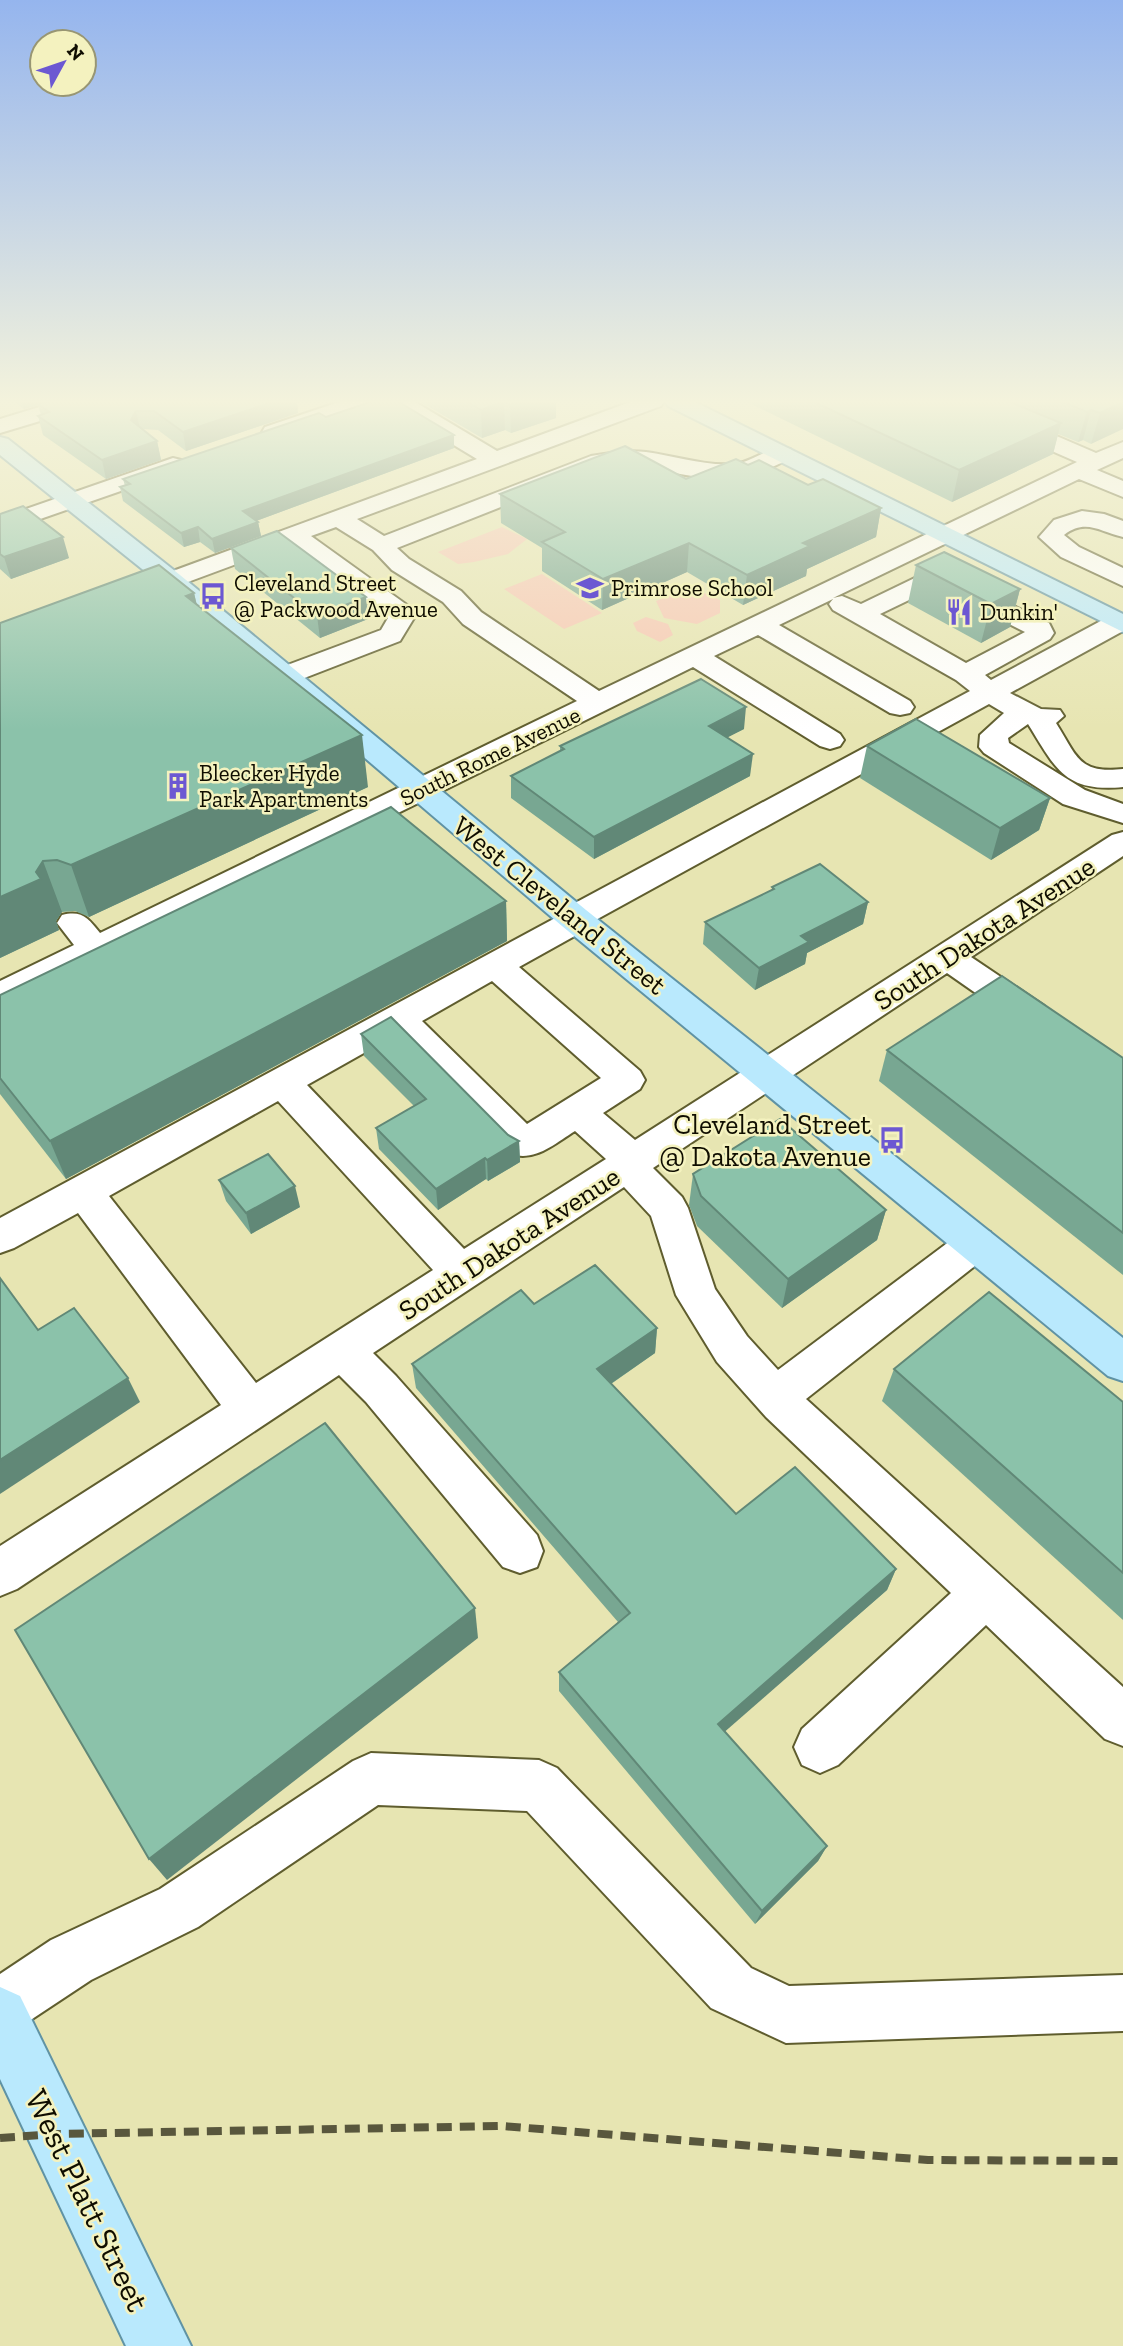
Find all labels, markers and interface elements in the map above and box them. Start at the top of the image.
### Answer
north arrow [28,28,98,98]
text: N [62,39,89,65]
place label: Cleveland Street @ Packwood Avenue [234,569,438,623]
school or university icon: Primrose School [575,573,605,603]
place label: Primrose School [611,574,773,602]
bus stop icon: Cleveland Street @ Packwood Avenue [198,581,228,611]
restaurant icon: Dunkin' [944,597,974,627]
place label: Dunkin' [980,598,1058,626]
street label: South Rome Avenue [395,700,585,812]
place label: Bleecker Hyde Park Apartments [199,759,368,813]
building icon: Bleecker Hyde Park Apartments [163,771,193,801]
street label: West Cleveland Street [446,809,673,1002]
street label: South Dakota Avenue [868,850,1101,1017]
place label: Cleveland Street @ Dakota Avenue [660,1108,872,1173]
bus stop icon: Cleveland Street @ Dakota Avenue [877,1125,907,1155]
street label: South Dakota Avenue [393,1160,626,1327]
street label: West Platt Street [17,2083,158,2318]

